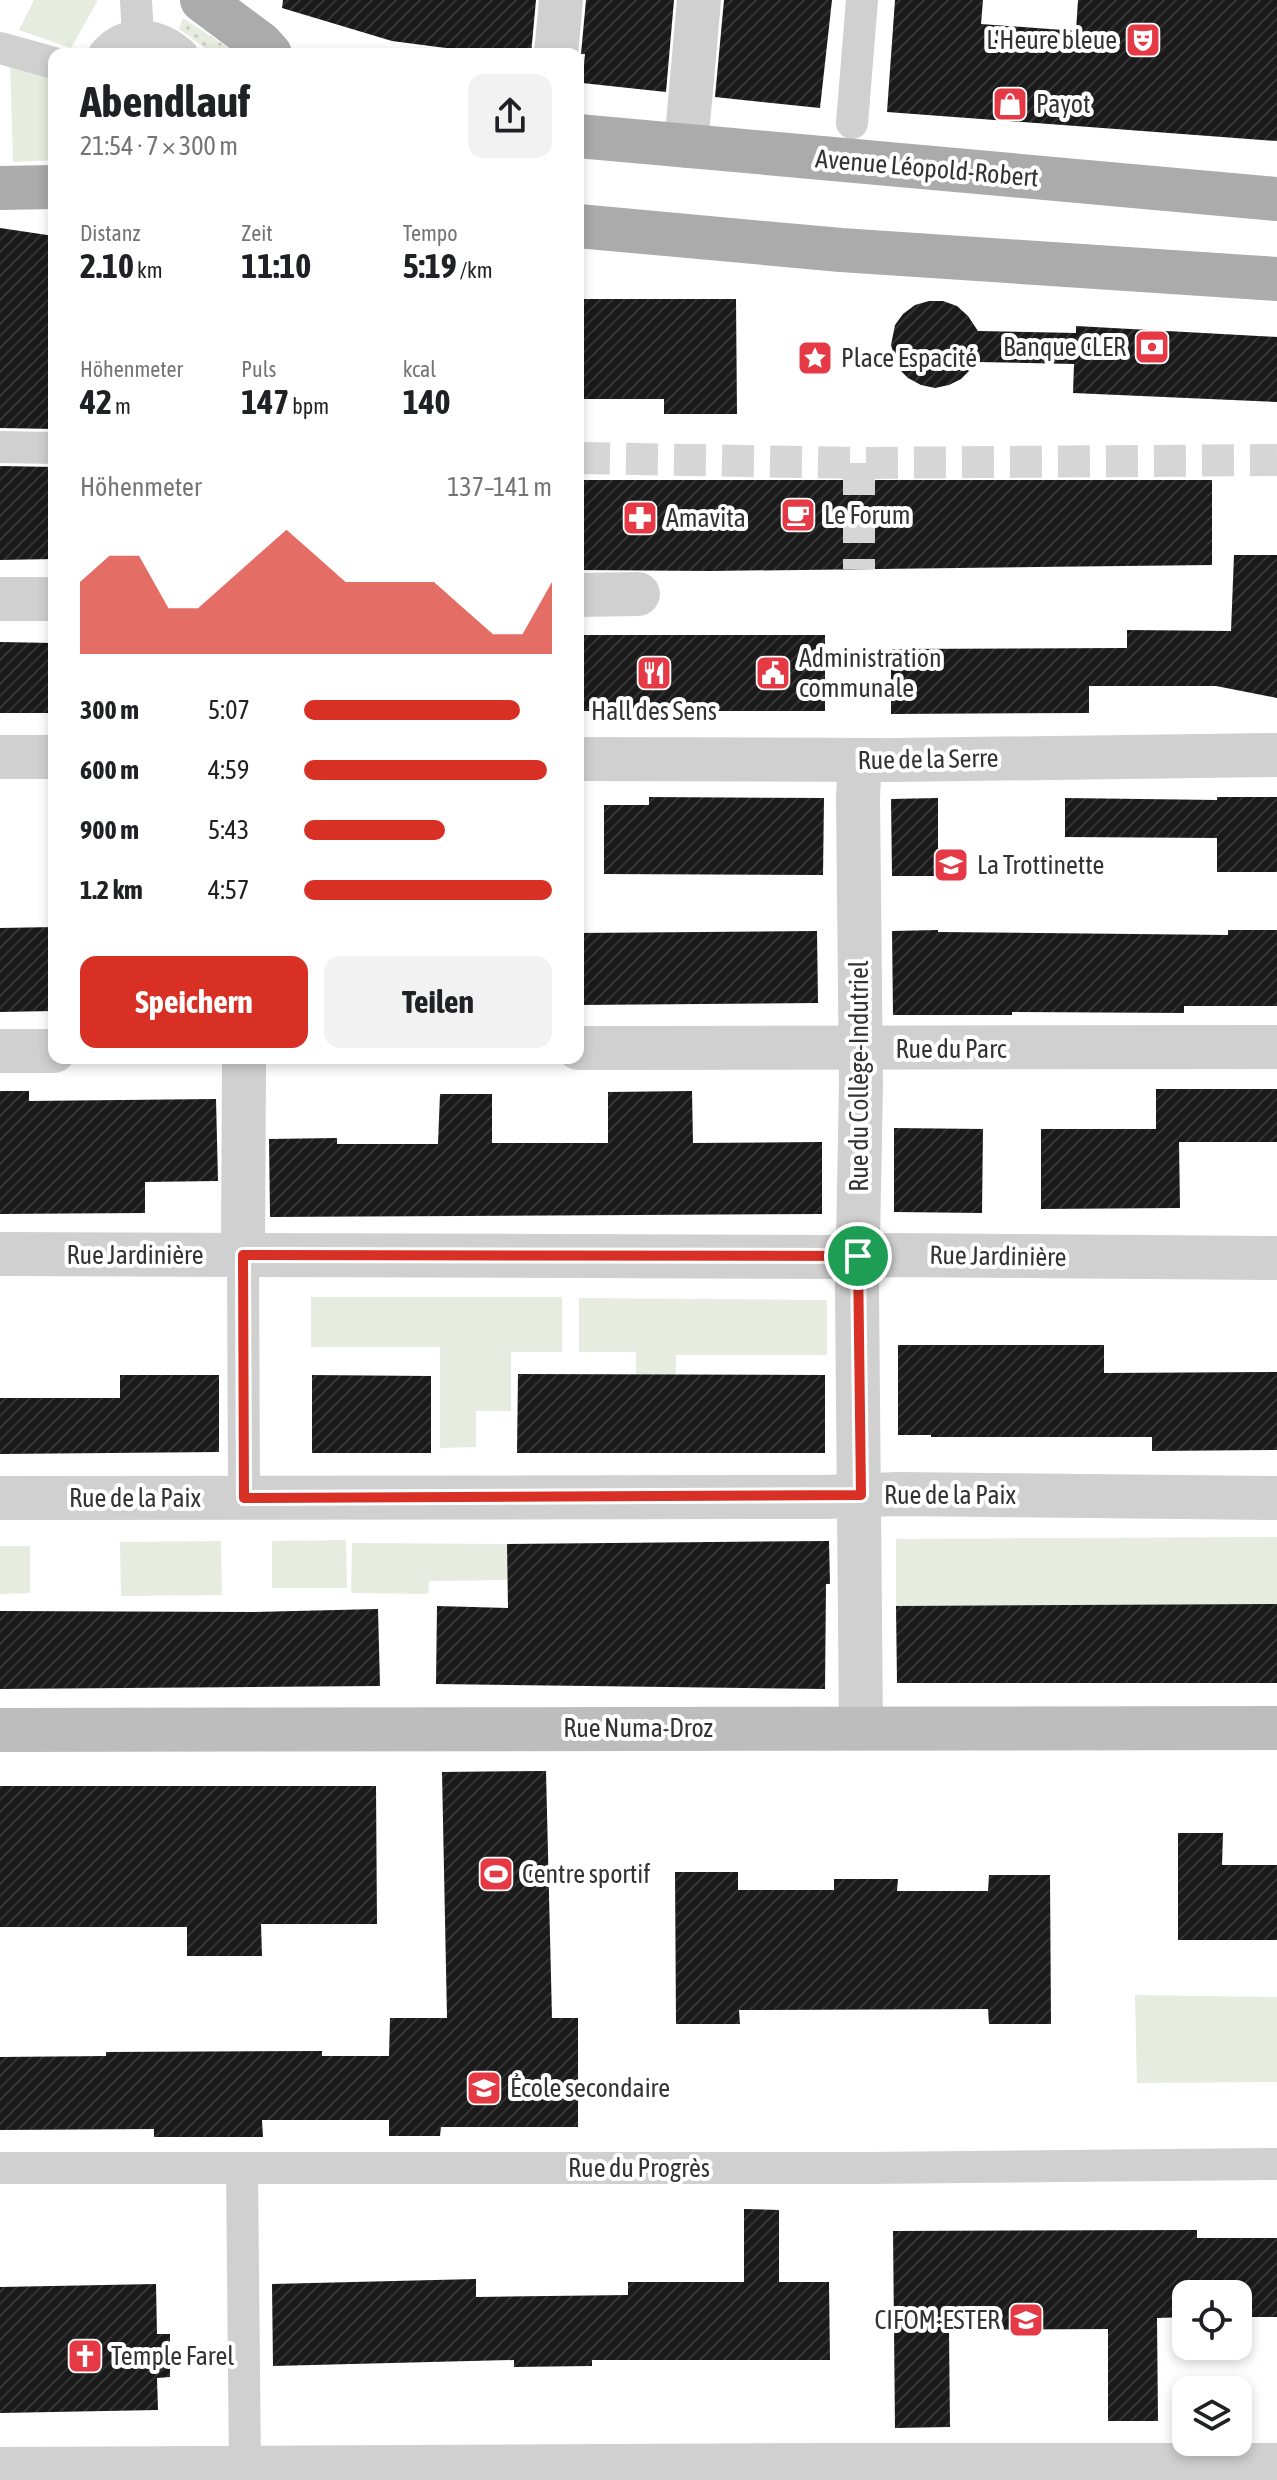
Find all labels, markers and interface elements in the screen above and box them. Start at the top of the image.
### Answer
theatre icon: L'Heure bleue [1124,21,1162,59]
place label: L'Heure bleue [986,25,1117,55]
button: share [468,74,552,158]
text: Abendlauf [80,76,250,126]
shop icon: Payot [991,85,1029,123]
place label: Payot [1036,89,1090,119]
text: 21:54 · 7 × 300 m [80,131,238,161]
street label: Avenue Léopold-Robert [814,143,1040,193]
text: Distanz [80,220,140,246]
text: Zeit [241,220,273,246]
text: Tempo [403,220,458,246]
text: 2.10 [80,246,134,285]
text: 11:10 [241,246,311,285]
text: 5:19 [403,246,457,285]
text: km [134,257,163,283]
text: /km [457,257,493,283]
bank icon: Banque CLER [1133,328,1171,366]
place label: Banque CLER [1003,332,1126,362]
place icon: Place Espacité [796,339,834,377]
place label: Place Espacité [841,343,977,373]
text: Höhenmeter [80,356,183,382]
text: Puls [241,356,276,382]
text: kcal [403,356,436,382]
text: 42 [80,382,112,421]
text: 147 [241,382,289,421]
text: 140 [403,382,451,421]
text: m [112,393,131,419]
text: bpm [289,393,329,419]
text: Höhenmeter [80,472,202,502]
text: 137–141 m [447,472,552,502]
cafe icon: Le Forum [779,496,817,534]
pharmacy icon: Amavita [621,499,659,537]
place label: Le Forum [824,500,911,530]
place label: Amavita [666,503,746,533]
place label: Administration communale [799,643,942,703]
restaurant icon: Hall des Sens [635,654,673,692]
public building icon: Administration communale [754,654,792,692]
text: 300 m [80,695,139,725]
text: 5:07 [208,695,250,725]
place label: Hall des Sens [591,696,717,726]
street label: Rue de la Serre [857,743,999,775]
text: 600 m [80,755,139,785]
text: 4:59 [208,755,249,785]
text: 900 m [80,815,139,845]
text: 5:43 [208,815,249,845]
school or university icon: La Trottinette [932,846,970,884]
place label: La Trottinette [977,850,1104,880]
text: 1.2 km [80,875,143,905]
text: 4:57 [208,875,249,905]
button: Speichern [80,956,308,1048]
button: Teilen [324,956,552,1048]
street label: Rue du Collège-Indutriel [844,960,874,1192]
street label: Rue du Parc [896,1034,1007,1064]
pin [824,1222,892,1290]
icon: arrive [836,1234,880,1278]
street label: Rue Jardinière [66,1240,204,1270]
street label: Rue Jardinière [929,1240,1067,1272]
street label: Rue de la Paix [884,1480,1016,1510]
street label: Rue de la Paix [69,1483,201,1513]
street label: Rue Numa-Droz [563,1713,713,1743]
sports icon: Centre sportif [477,1855,515,1893]
place label: Centre sportif [522,1859,650,1889]
school or university icon: École secondaire [465,2069,503,2107]
place label: École secondaire [510,2073,670,2103]
street label: Rue du Progrès [568,2153,710,2183]
map controls [1172,2280,1252,2456]
button: locate [1172,2280,1252,2360]
school or university icon: CIFOM-ESTER [1007,2301,1045,2339]
place label: CIFOM-ESTER [875,2305,1000,2335]
church icon: Temple Farel [66,2337,104,2375]
place label: Temple Farel [111,2341,234,2371]
button: layers [1172,2376,1252,2456]

